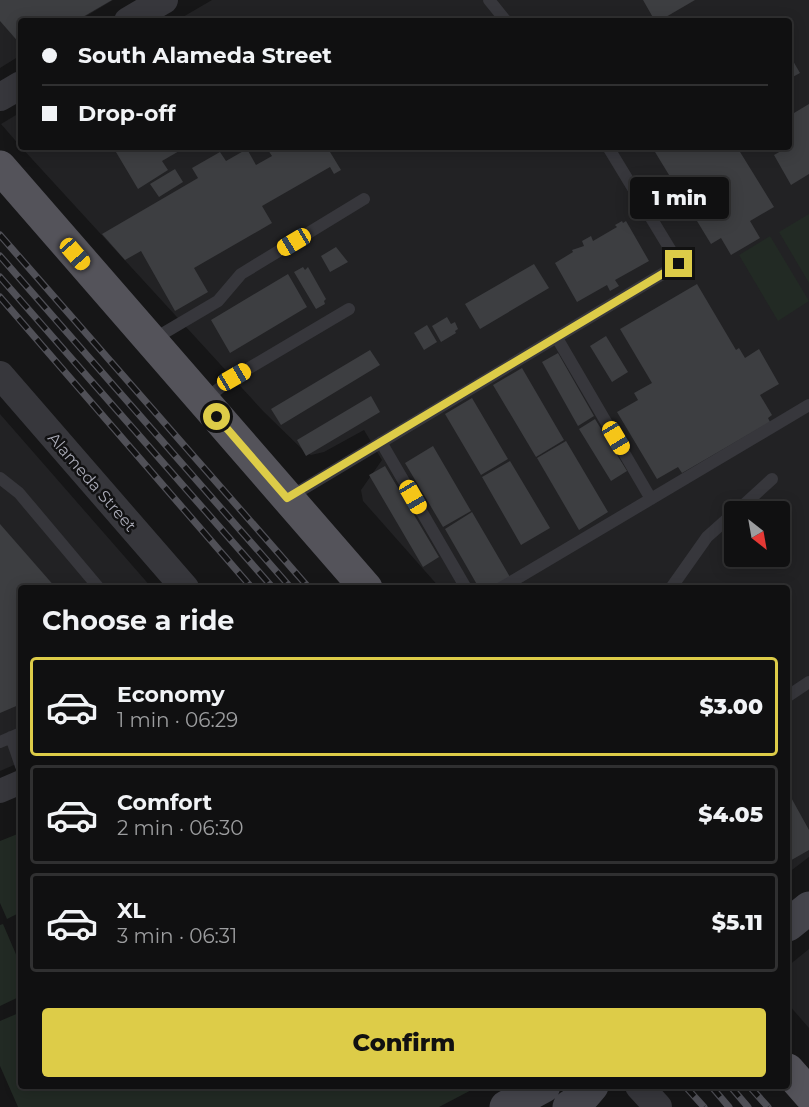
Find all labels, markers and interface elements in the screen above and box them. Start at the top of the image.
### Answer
text: South Alameda Street [78,42,332,69]
text: Drop-off [78,100,176,127]
callout: 1 min [630,177,728,219]
text: 1 min [652,186,707,210]
car [274,225,314,259]
car [56,235,94,273]
route end [665,250,692,277]
car [214,360,254,394]
route start [203,403,230,430]
car [599,418,633,458]
street label: Alameda Street [44,429,140,536]
car [396,477,430,517]
north arrow [724,501,790,567]
map controls [724,501,790,567]
text: Choose a ride [42,604,234,637]
icon: car [45,680,99,734]
text: Economy [117,681,225,708]
text: $3.00 [699,693,763,720]
text: 1 min · 06:29 [117,708,238,732]
icon: car [45,788,99,842]
text: Comfort [117,789,212,816]
text: $4.05 [698,801,763,828]
text: 2 min · 06:30 [117,816,243,840]
icon: car [45,896,99,950]
text: XL [117,897,146,924]
text: $5.11 [712,909,763,936]
text: 3 min · 06:31 [117,924,237,948]
button: Confirm [42,1008,766,1077]

